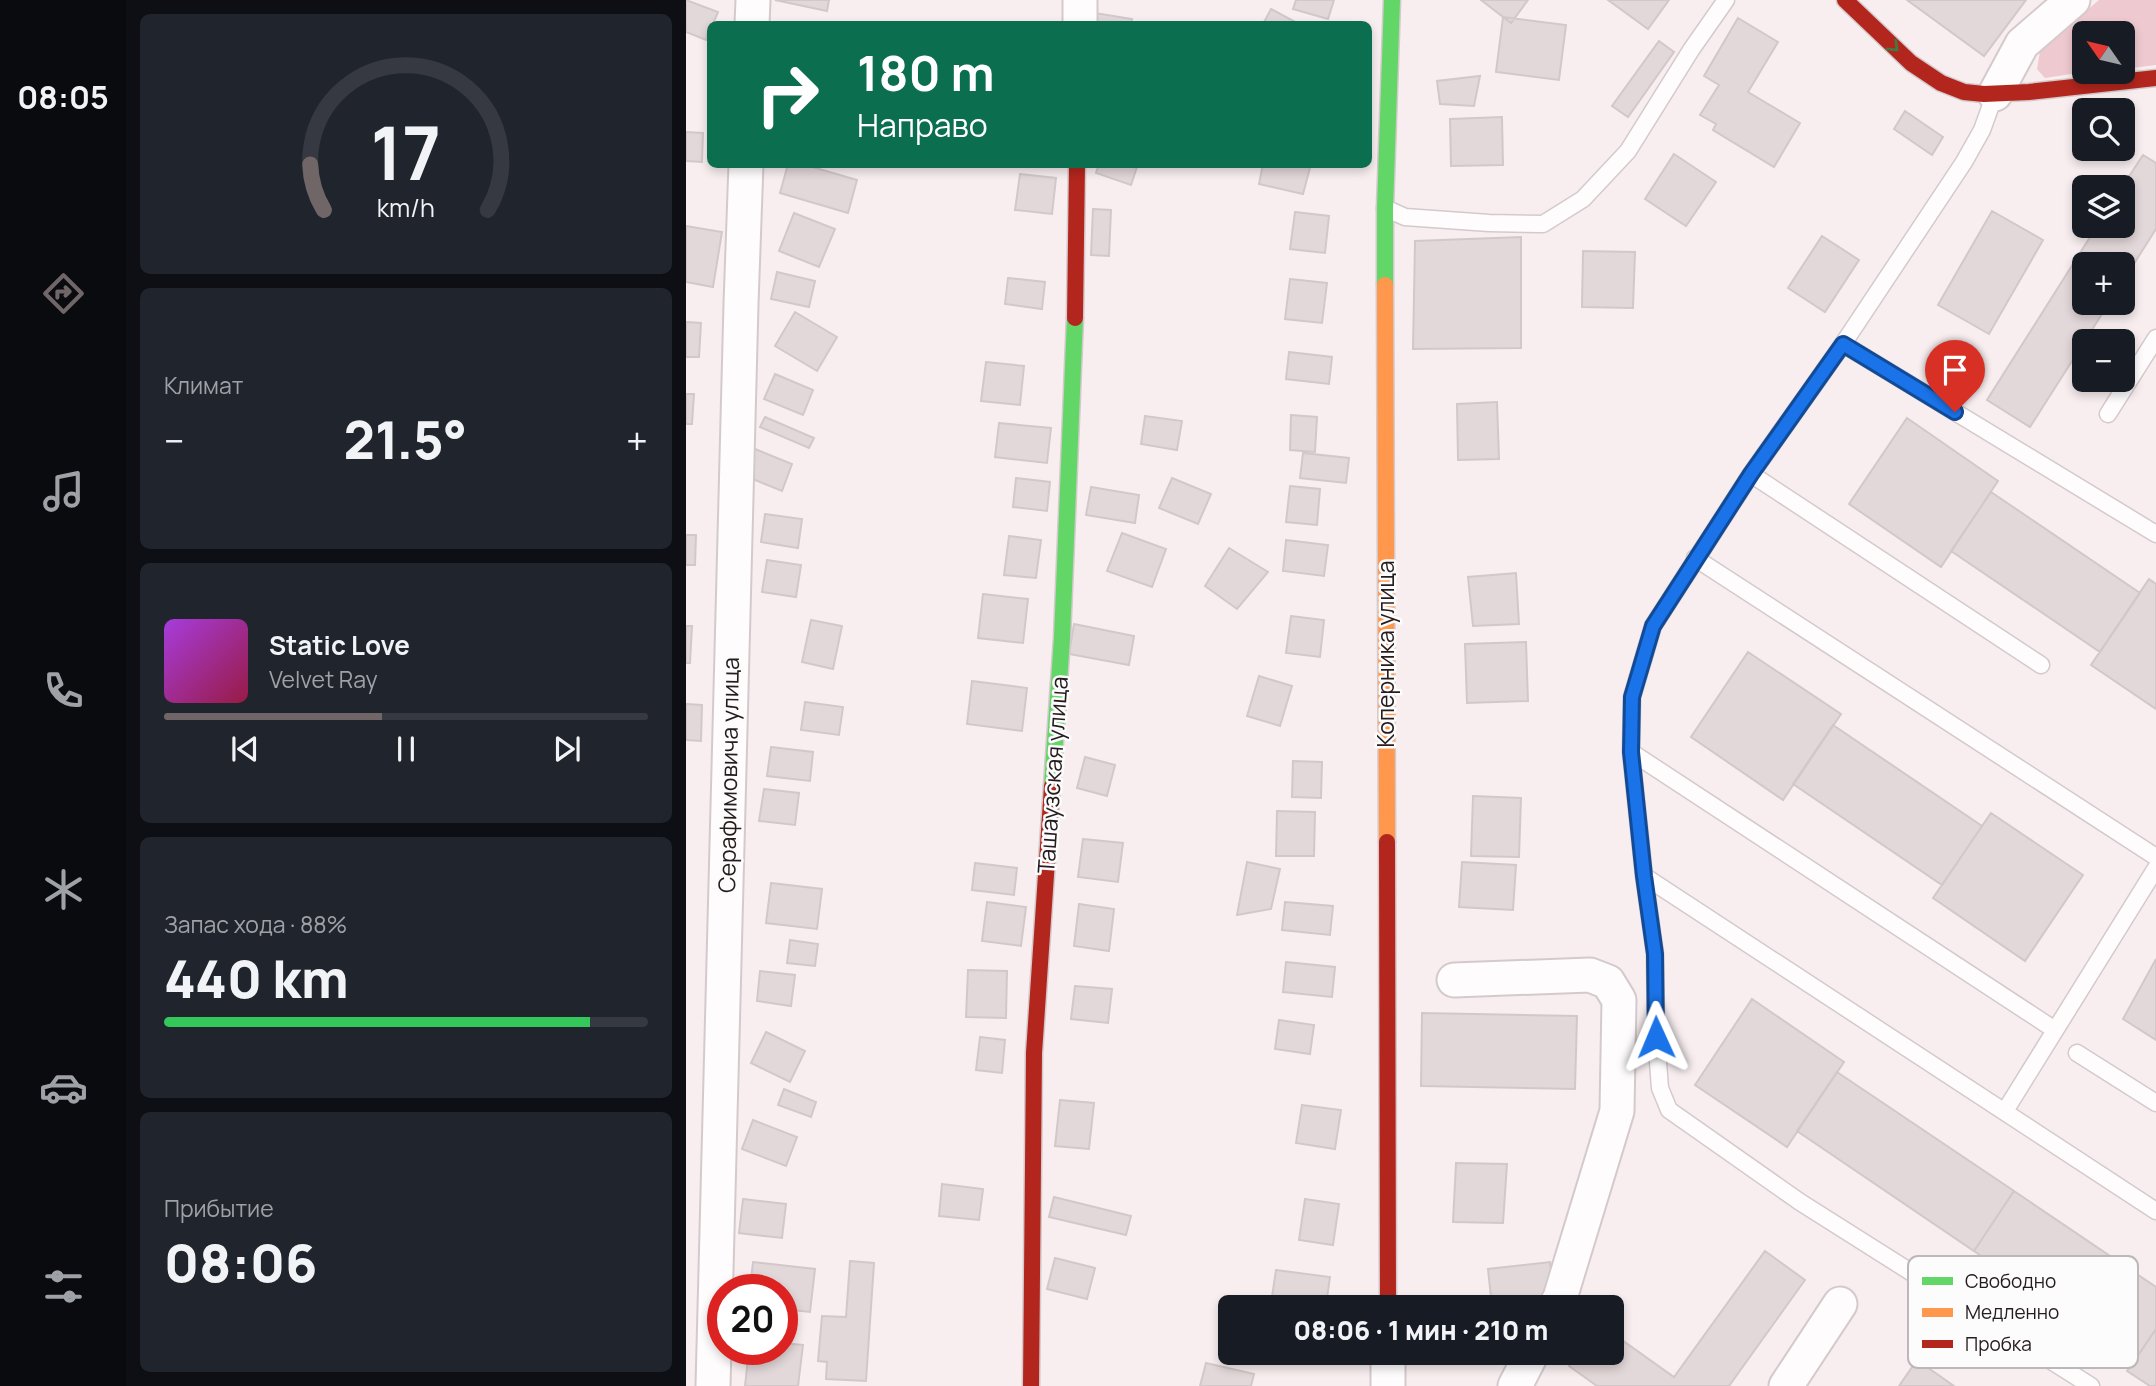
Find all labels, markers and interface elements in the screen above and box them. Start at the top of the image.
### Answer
north arrow [2072,21,2135,84]
map controls [2072,21,2135,392]
text: 180 m [857,39,995,106]
one-way arrow [1886,39,1899,52]
icon: right [742,49,833,140]
text: 08:05 [17,75,109,119]
button: search [2072,98,2135,161]
text: 17 [371,103,441,203]
text: Направо [857,103,988,147]
button: layers [2072,175,2135,238]
text: km/h [377,190,435,225]
button: + [2072,252,2135,315]
icon: directions [39,269,88,318]
button: − [2072,329,2135,392]
pin [1925,340,1985,412]
icon: arrive [1936,351,1974,389]
text: Климат [164,369,243,401]
text: 21.5° [344,404,467,475]
text: − [164,414,185,466]
text: + [626,414,648,466]
icon: music [39,467,88,516]
street label: Коперника улица [1369,561,1401,747]
text: Static Love [269,627,410,663]
street label: Серафимовича улица [710,657,746,893]
text: Velvet Ray [269,663,378,695]
icon: phone [39,666,88,715]
street label: Ташаузская улица [1029,675,1075,875]
icon: previous [226,730,264,768]
icon: pause [387,730,425,768]
icon: next [548,730,586,768]
icon: climate [39,865,88,914]
text: Запас хода · 88% [164,908,347,940]
text: 440 km [164,943,349,1014]
position arrow [1619,1000,1693,1074]
icon: car [39,1063,88,1112]
text: Прибытие [164,1192,274,1224]
text: 08:06 [164,1227,317,1298]
legend [1908,1256,2138,1368]
icon: filters [39,1262,88,1311]
text: Свободно [1965,1268,2056,1294]
speed limit sign: 20 [707,1274,798,1365]
text: Медленно [1965,1299,2059,1325]
text: 08:06 · 1 мин · 210 m [1294,1312,1548,1348]
text: Пробка [1965,1331,2032,1357]

